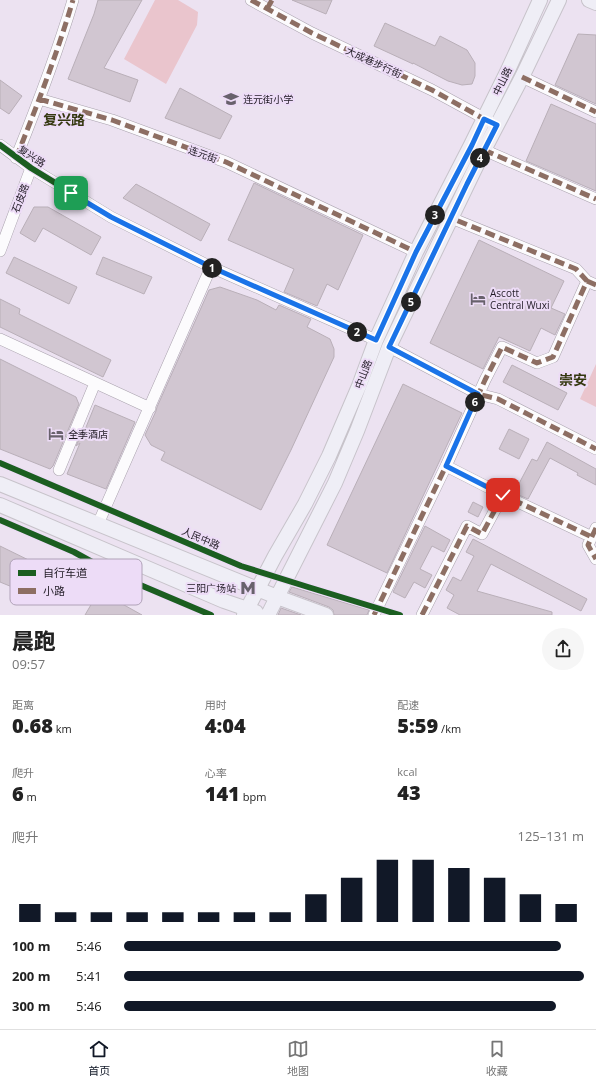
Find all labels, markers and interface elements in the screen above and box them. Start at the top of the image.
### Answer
street label: 大成巷步行街 [344,43,404,81]
street label: 中山路 [489,64,515,98]
school or university icon: 连元街小学 [222,90,240,108]
place label: 连元街小学 [243,92,293,106]
district label: 复兴路 [43,110,85,129]
street label: 复兴路 [16,142,48,170]
street label: 连元街 [187,142,219,166]
pin: 4 [470,148,490,168]
text: 4 [477,150,483,165]
pin [54,176,88,210]
street label: 石皮路 [8,181,32,215]
icon: arrive [60,182,82,204]
pin: 3 [425,205,445,225]
text: 3 [432,207,438,222]
pin: 1 [202,258,222,278]
text: 1 [209,260,215,275]
place label: Ascott Central Wuxi [490,286,550,312]
hotel icon: Ascott Central Wuxi [469,290,487,308]
pin: 5 [401,292,421,312]
text: 5 [408,294,414,309]
pin: 2 [347,322,367,342]
text: 2 [354,324,360,339]
street label: 中山路 [351,357,375,391]
district label: 崇安 [559,370,587,389]
pin: 6 [465,392,485,412]
text: 6 [472,394,478,409]
hotel icon: 全季酒店 [47,425,65,443]
place label: 全季酒店 [68,427,108,441]
pin [486,478,520,512]
icon: check [492,484,514,506]
street label: 人民中路 [180,524,222,552]
legend [10,559,142,605]
text: 自行车道 [43,565,87,580]
metro station icon: 三阳广场站 [239,579,257,597]
place label: 三阳广场站 [186,581,236,595]
text: 小路 [43,583,65,598]
text: 晨跑 [12,625,56,655]
button: share [542,628,584,670]
text: 09:57 [12,655,45,673]
text: 距离 [12,697,34,712]
text: 用时 [205,697,227,712]
text: 配速 [397,697,419,712]
text: 0.68 [12,712,53,739]
text: 4:04 [205,712,246,739]
text: 5:59 [397,712,438,739]
text: km [53,721,72,736]
text: /km [438,721,461,736]
text: kcal [397,764,417,779]
text: 爬升 [12,765,34,780]
text: 心率 [205,765,227,780]
text: 43 [397,779,421,806]
text: 6 [12,780,24,807]
text: 141 [205,780,240,807]
text: m [24,789,37,804]
text: bpm [240,789,266,804]
text: 125–131 m [517,827,584,845]
text: 爬升 [12,828,38,846]
text: 100 m [12,937,50,955]
text: 5:46 [76,937,102,955]
text: 200 m [12,967,50,985]
text: 5:41 [76,967,102,985]
text: 300 m [12,997,50,1015]
text: 5:46 [76,997,102,1015]
tab: 首页 [88,1038,110,1078]
tab: 地图 [287,1038,309,1078]
tab: 收藏 [486,1038,508,1078]

